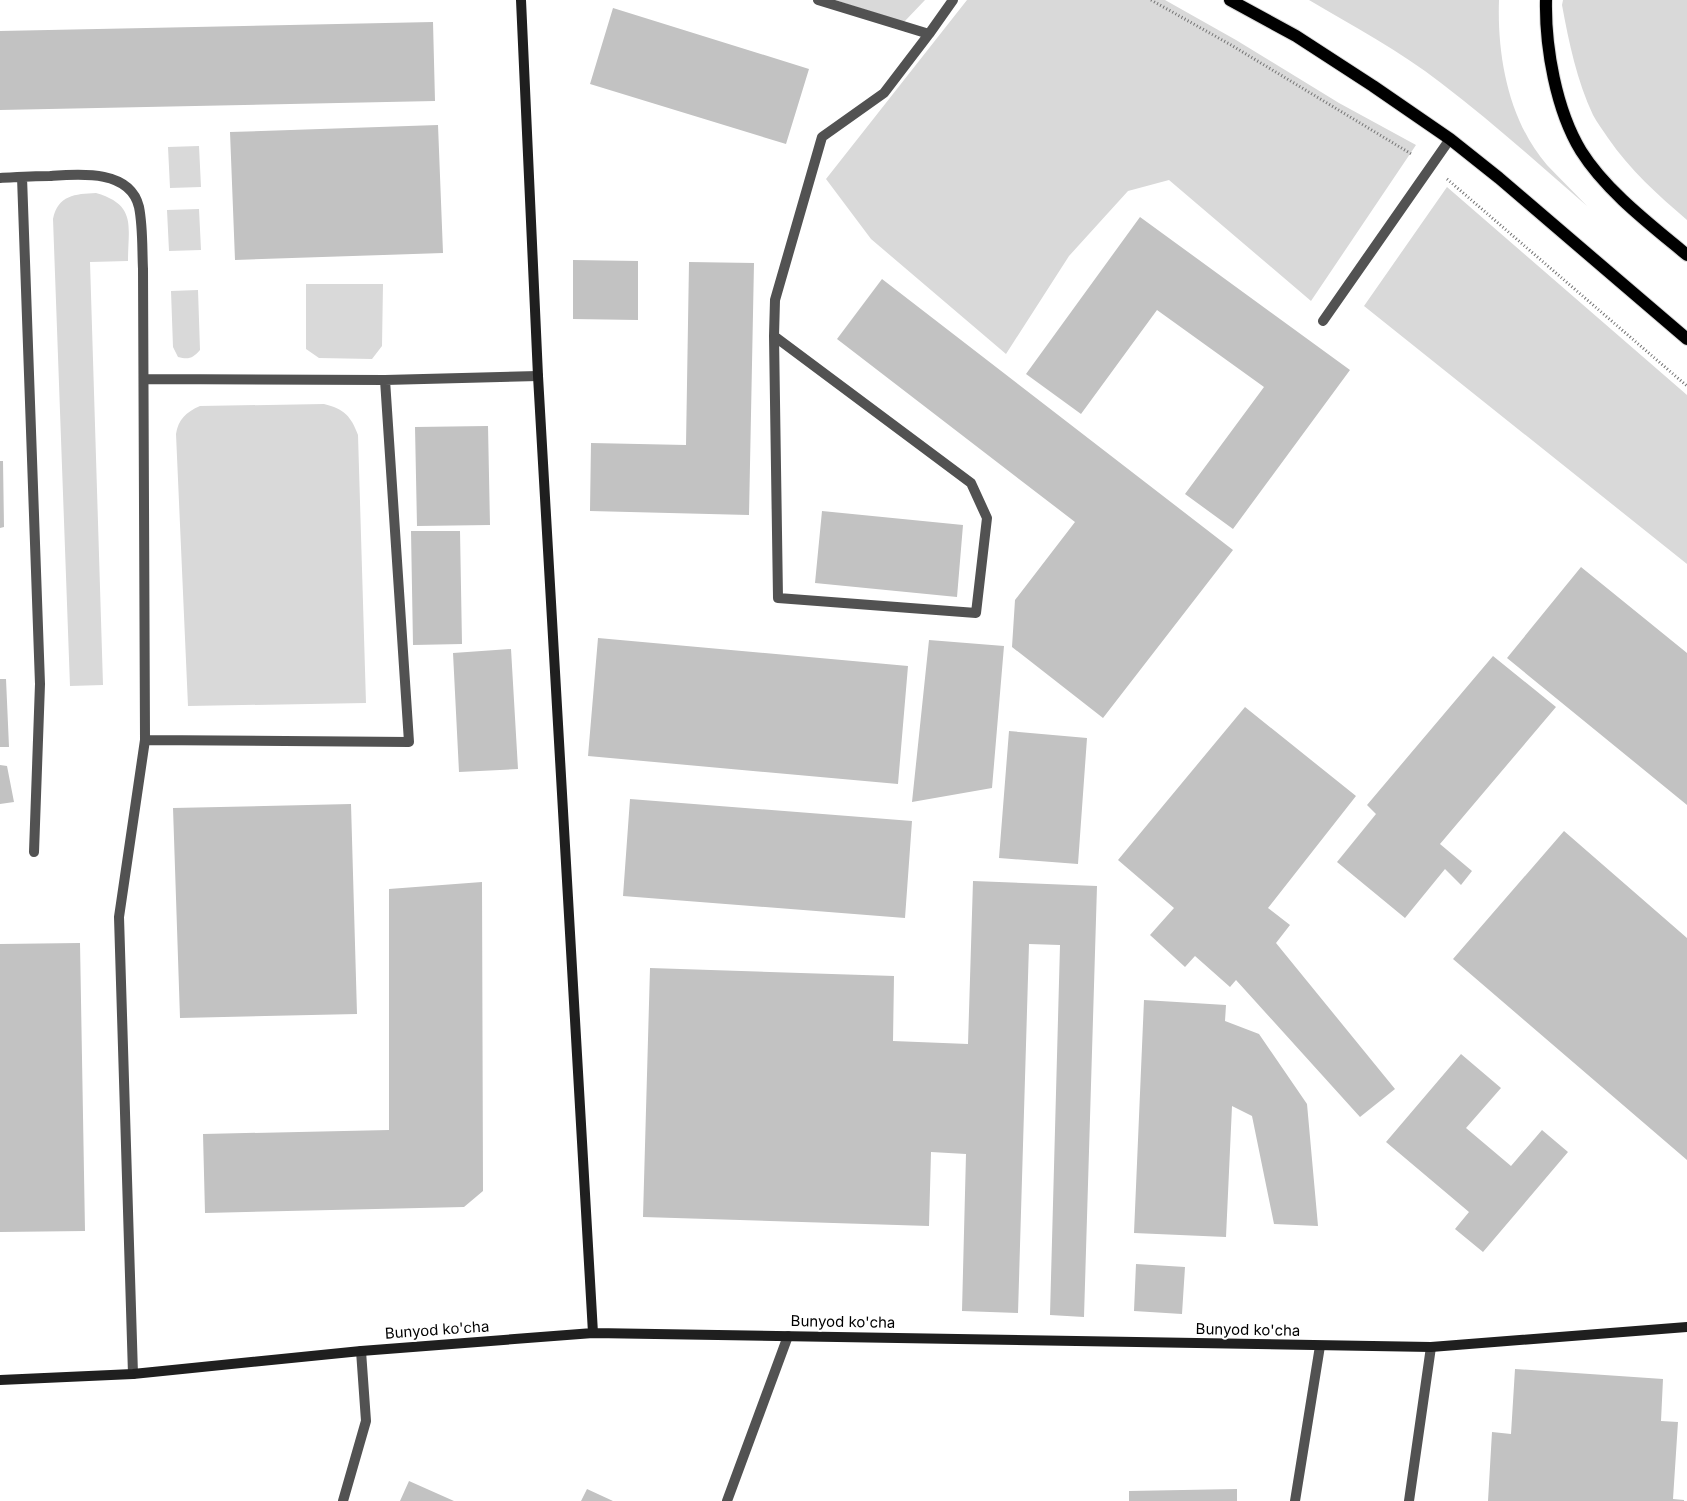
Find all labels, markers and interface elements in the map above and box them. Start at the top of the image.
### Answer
street label: Bunyod ko'cha [791,1311,896,1332]
street label: Bunyod ko'cha [384,1316,490,1343]
street label: Bunyod ko'cha [1196,1319,1301,1340]

